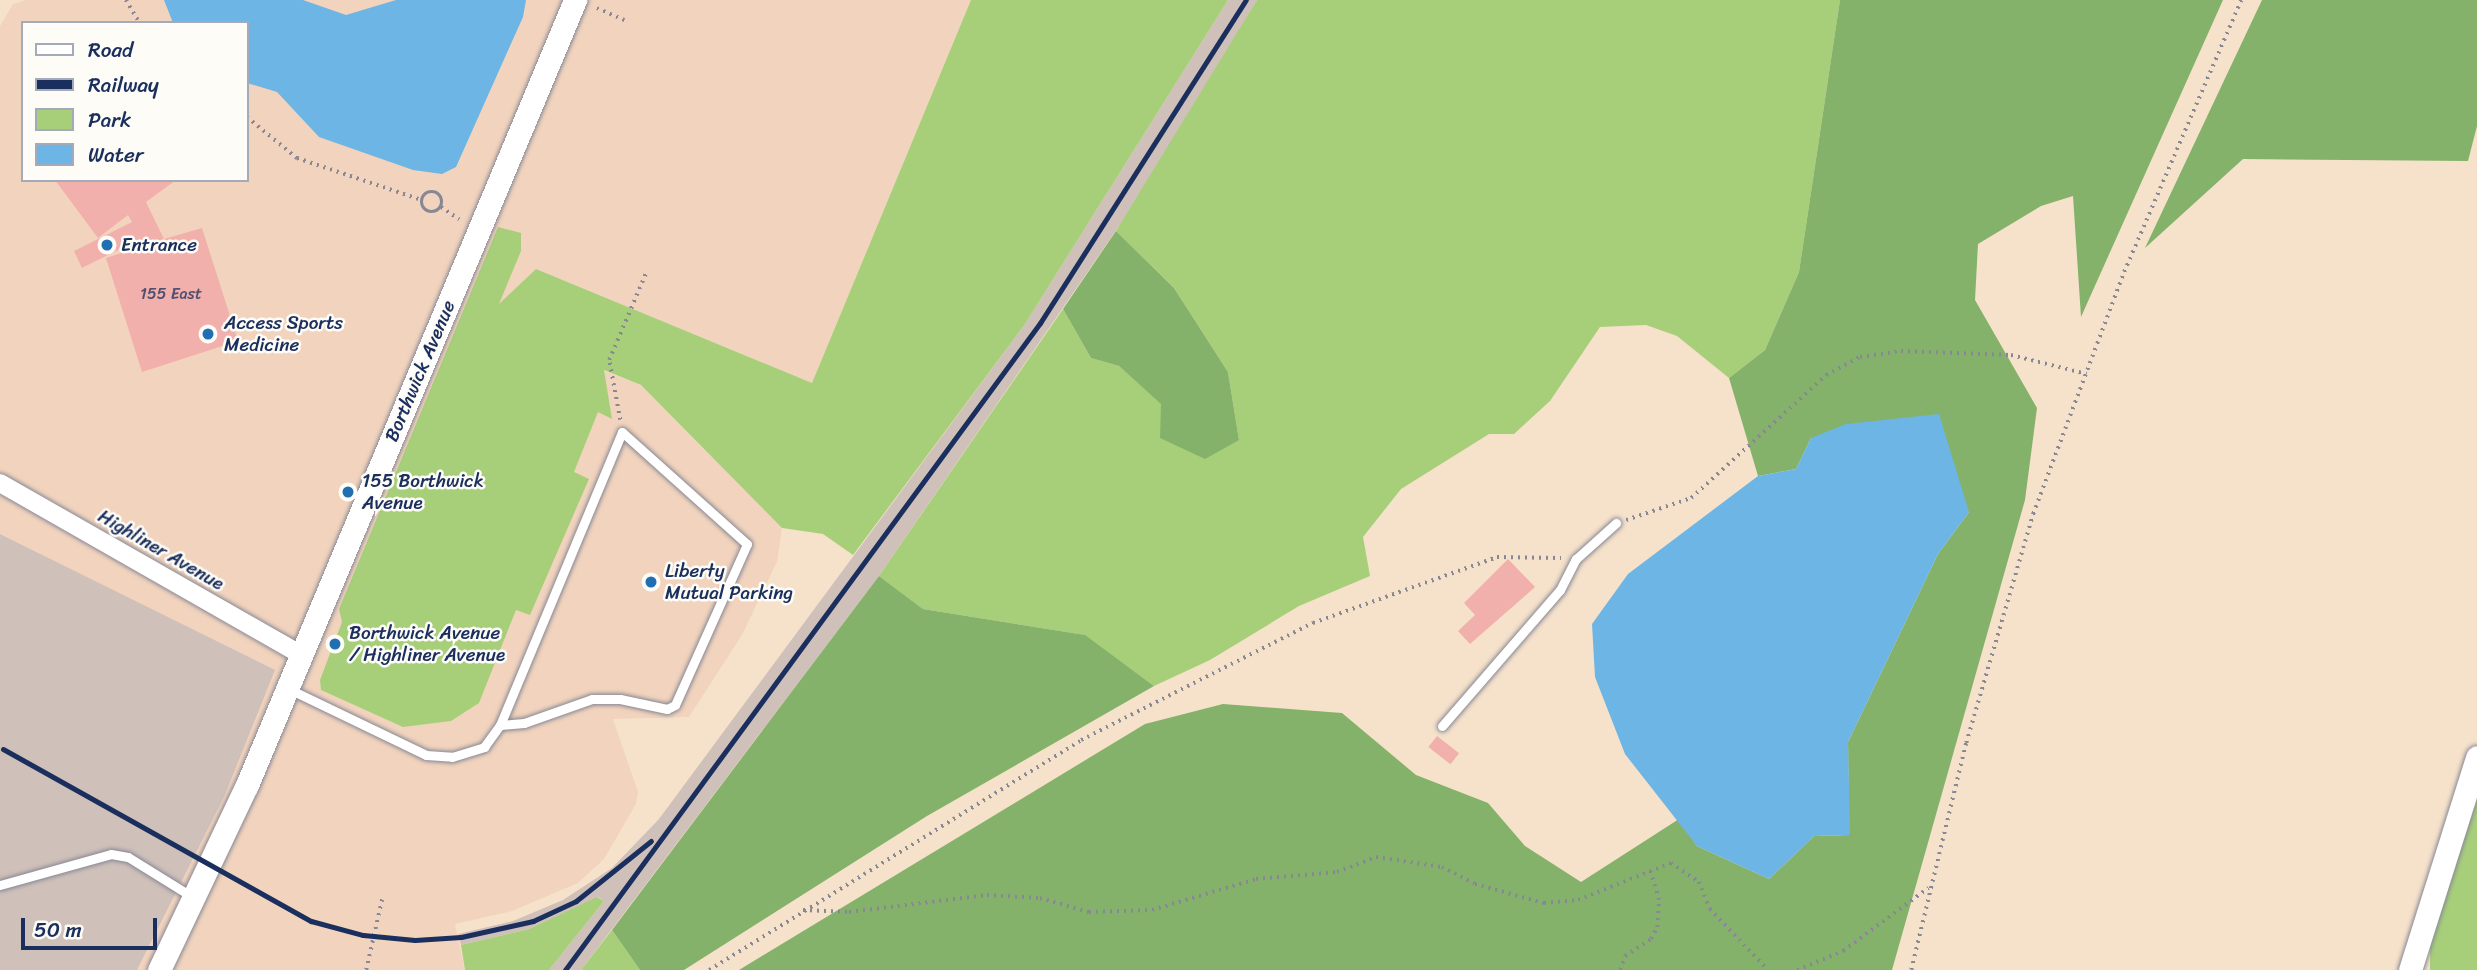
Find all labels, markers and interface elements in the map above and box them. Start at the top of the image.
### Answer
legend [21,21,248,182]
text: Road [88,31,133,69]
text: Railway [88,66,159,104]
text: Park [88,101,131,139]
text: Water [88,136,143,174]
place label: Entrance [121,234,197,256]
marker: Entrance [99,237,115,253]
house number: 155 East [140,284,202,304]
street label: Borthwick Avenue [380,297,460,445]
place label: Access Sports Medicine [224,312,342,356]
marker: Access Sports Medicine [198,324,218,344]
place label: 155 Borthwick Avenue [362,470,484,514]
marker: 155 Borthwick Avenue [340,484,356,500]
street label: Highliner Avenue [94,505,228,595]
place label: Liberty Mutual Parking [665,560,793,604]
marker: Liberty Mutual Parking [643,574,659,590]
place label: Borthwick Avenue / Highliner Avenue [349,622,505,666]
marker: Borthwick Avenue / Highliner Avenue [327,636,343,652]
scale bar [24,904,161,948]
text: 50 m [34,911,82,949]

